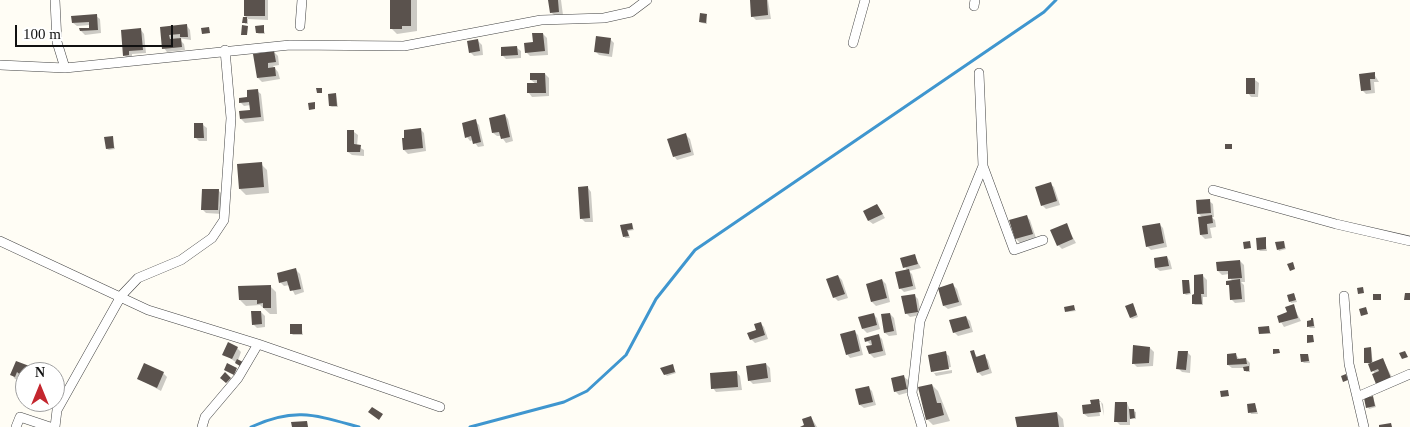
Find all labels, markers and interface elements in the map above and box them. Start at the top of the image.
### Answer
scale bar [18,15,175,47]
text: 100 m [23,26,61,42]
north arrow [15,362,65,412]
text: N [35,365,45,380]

